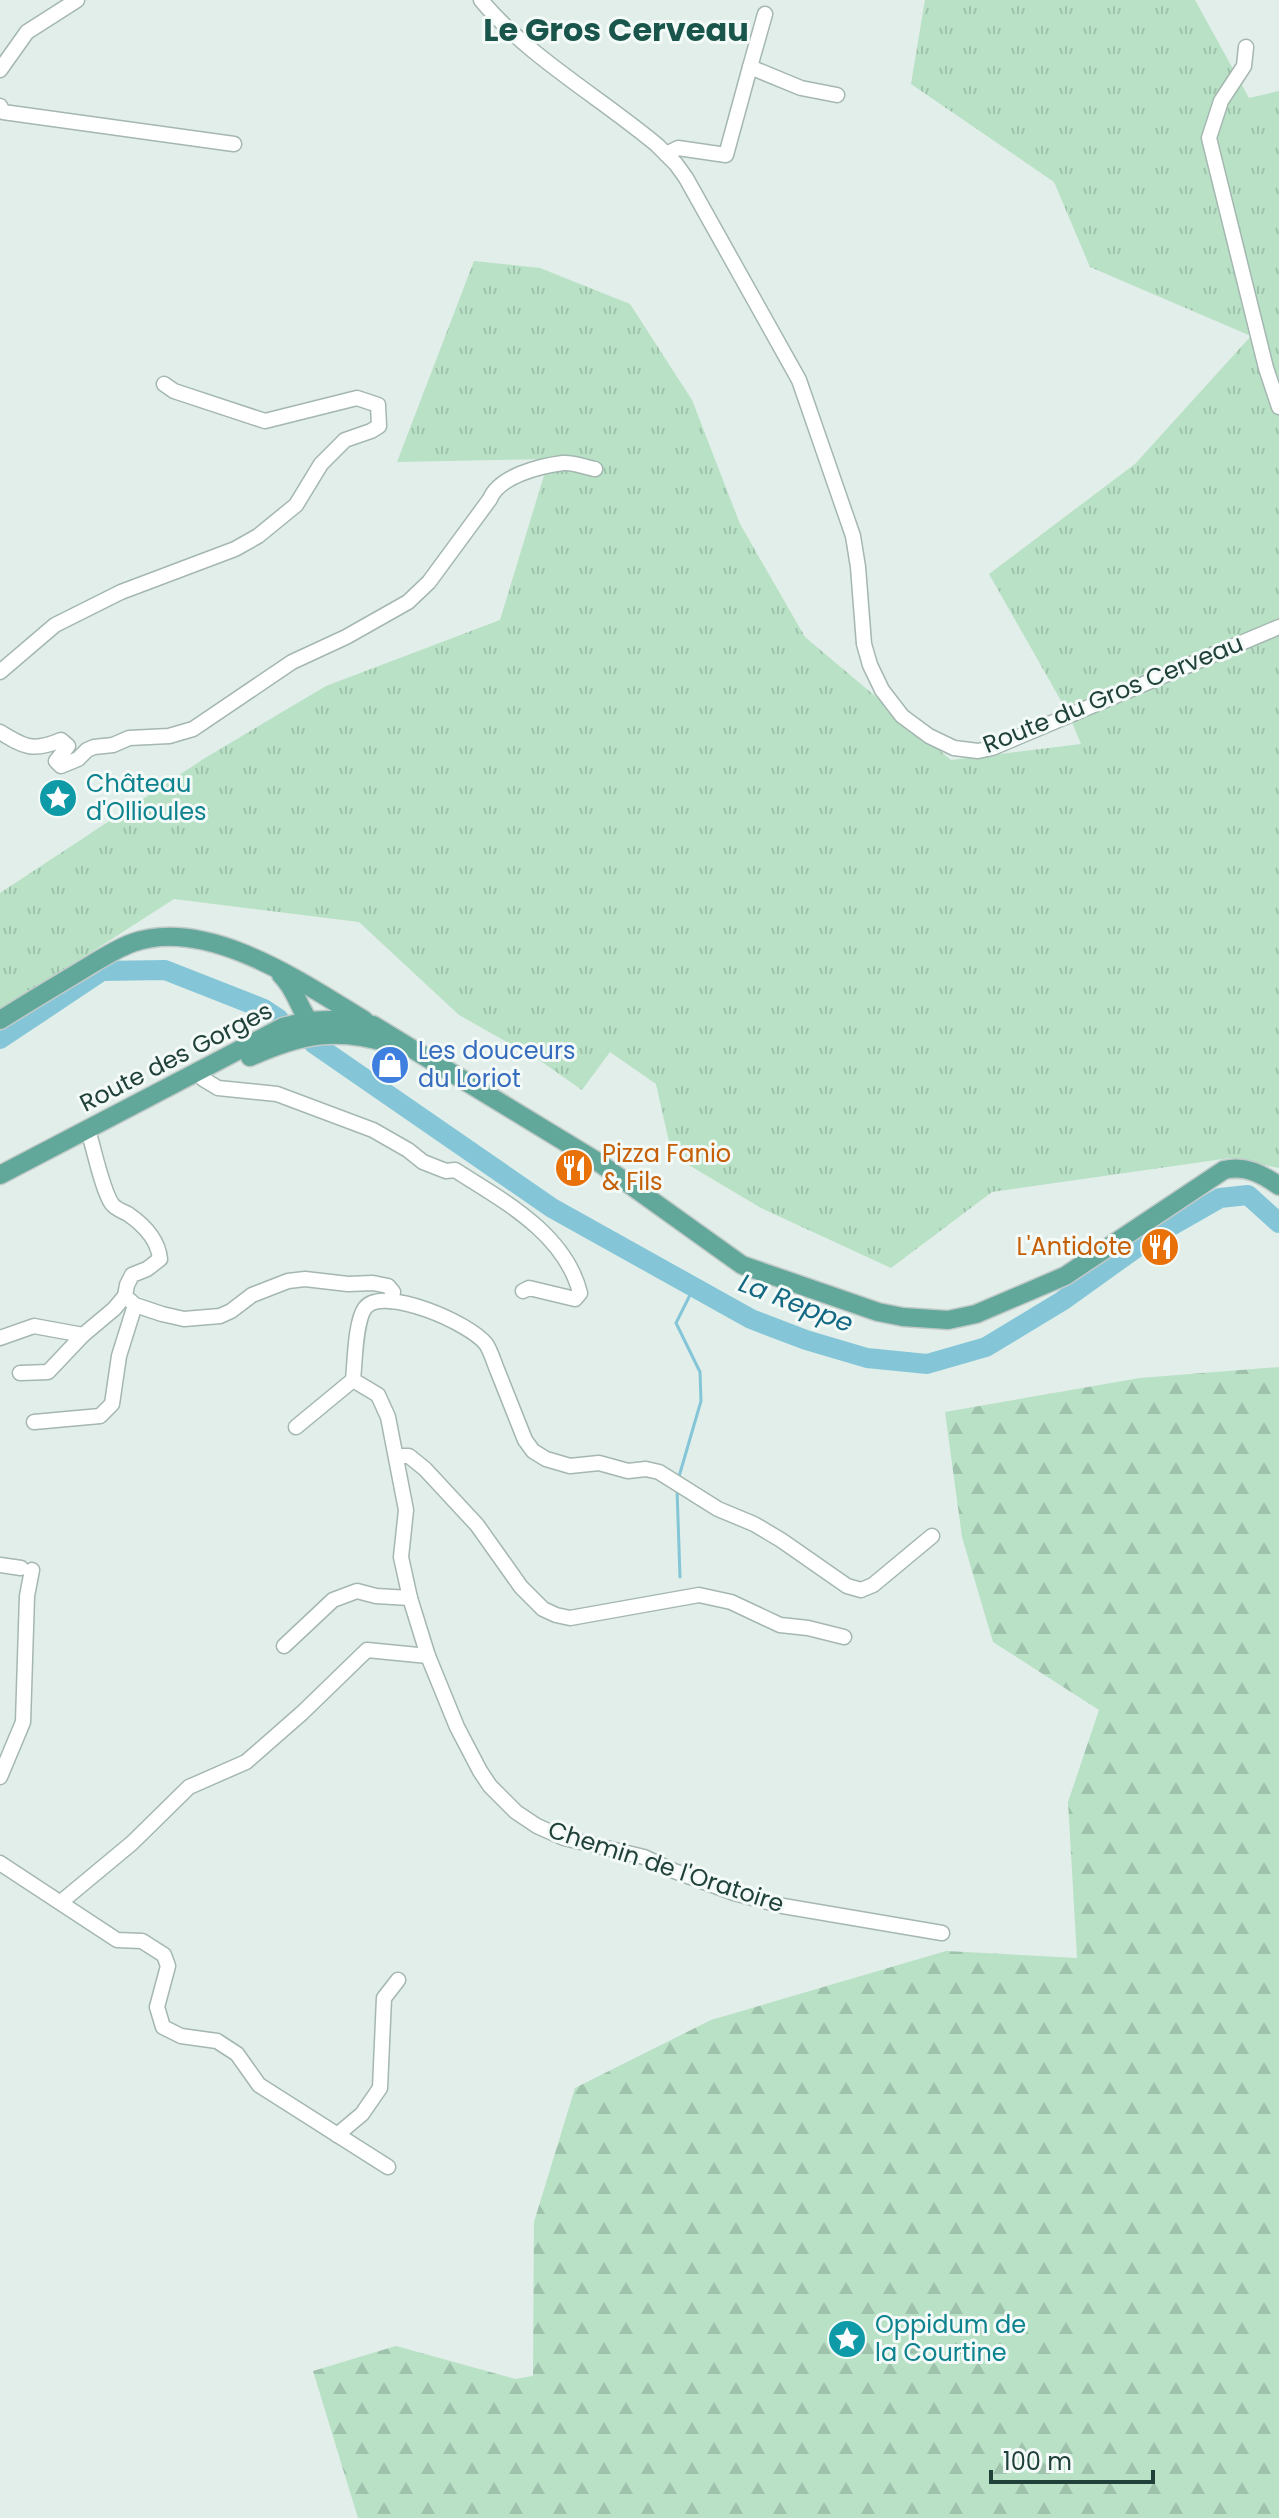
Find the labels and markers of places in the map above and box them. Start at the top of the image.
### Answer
place label: Château d'Ollioules [86,767,207,828]
place icon: Château d'Ollioules [37,777,79,819]
place label: Les douceurs du Loriot [418,1034,575,1095]
shop icon: Les douceurs du Loriot [369,1044,411,1086]
place label: Pizza Fanio & Fils [602,1137,731,1198]
restaurant icon: Pizza Fanio & Fils [553,1147,595,1189]
restaurant icon: L'Antidote [1139,1226,1181,1268]
place label: L'Antidote [1016,1230,1132,1263]
place label: Oppidum de la Courtine [875,2308,1026,2369]
place icon: Oppidum de la Courtine [826,2318,868,2360]

